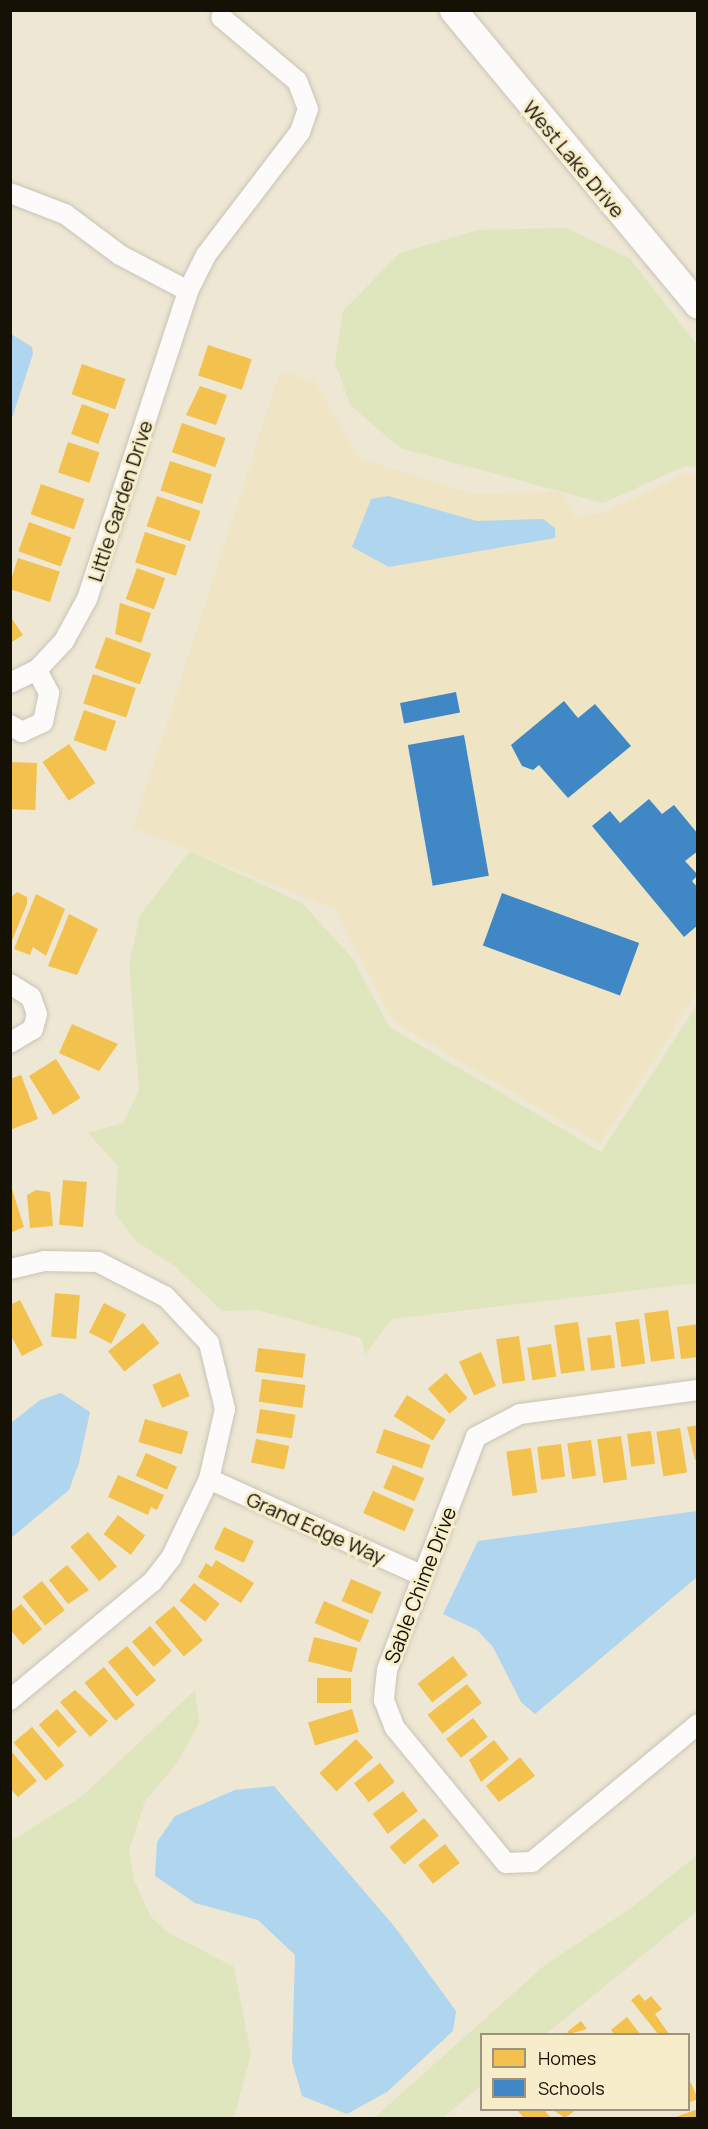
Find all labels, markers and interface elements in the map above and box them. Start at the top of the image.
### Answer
street label: West Lake Drive [518,96,630,222]
street label: Little Garden Drive [83,417,157,585]
street label: Grand Edge Way [243,1487,389,1569]
street label: Sable Chime Drive [379,1503,461,1667]
legend [480,2033,690,2111]
text: Homes [538,2046,596,2070]
text: Schools [538,2076,605,2100]

